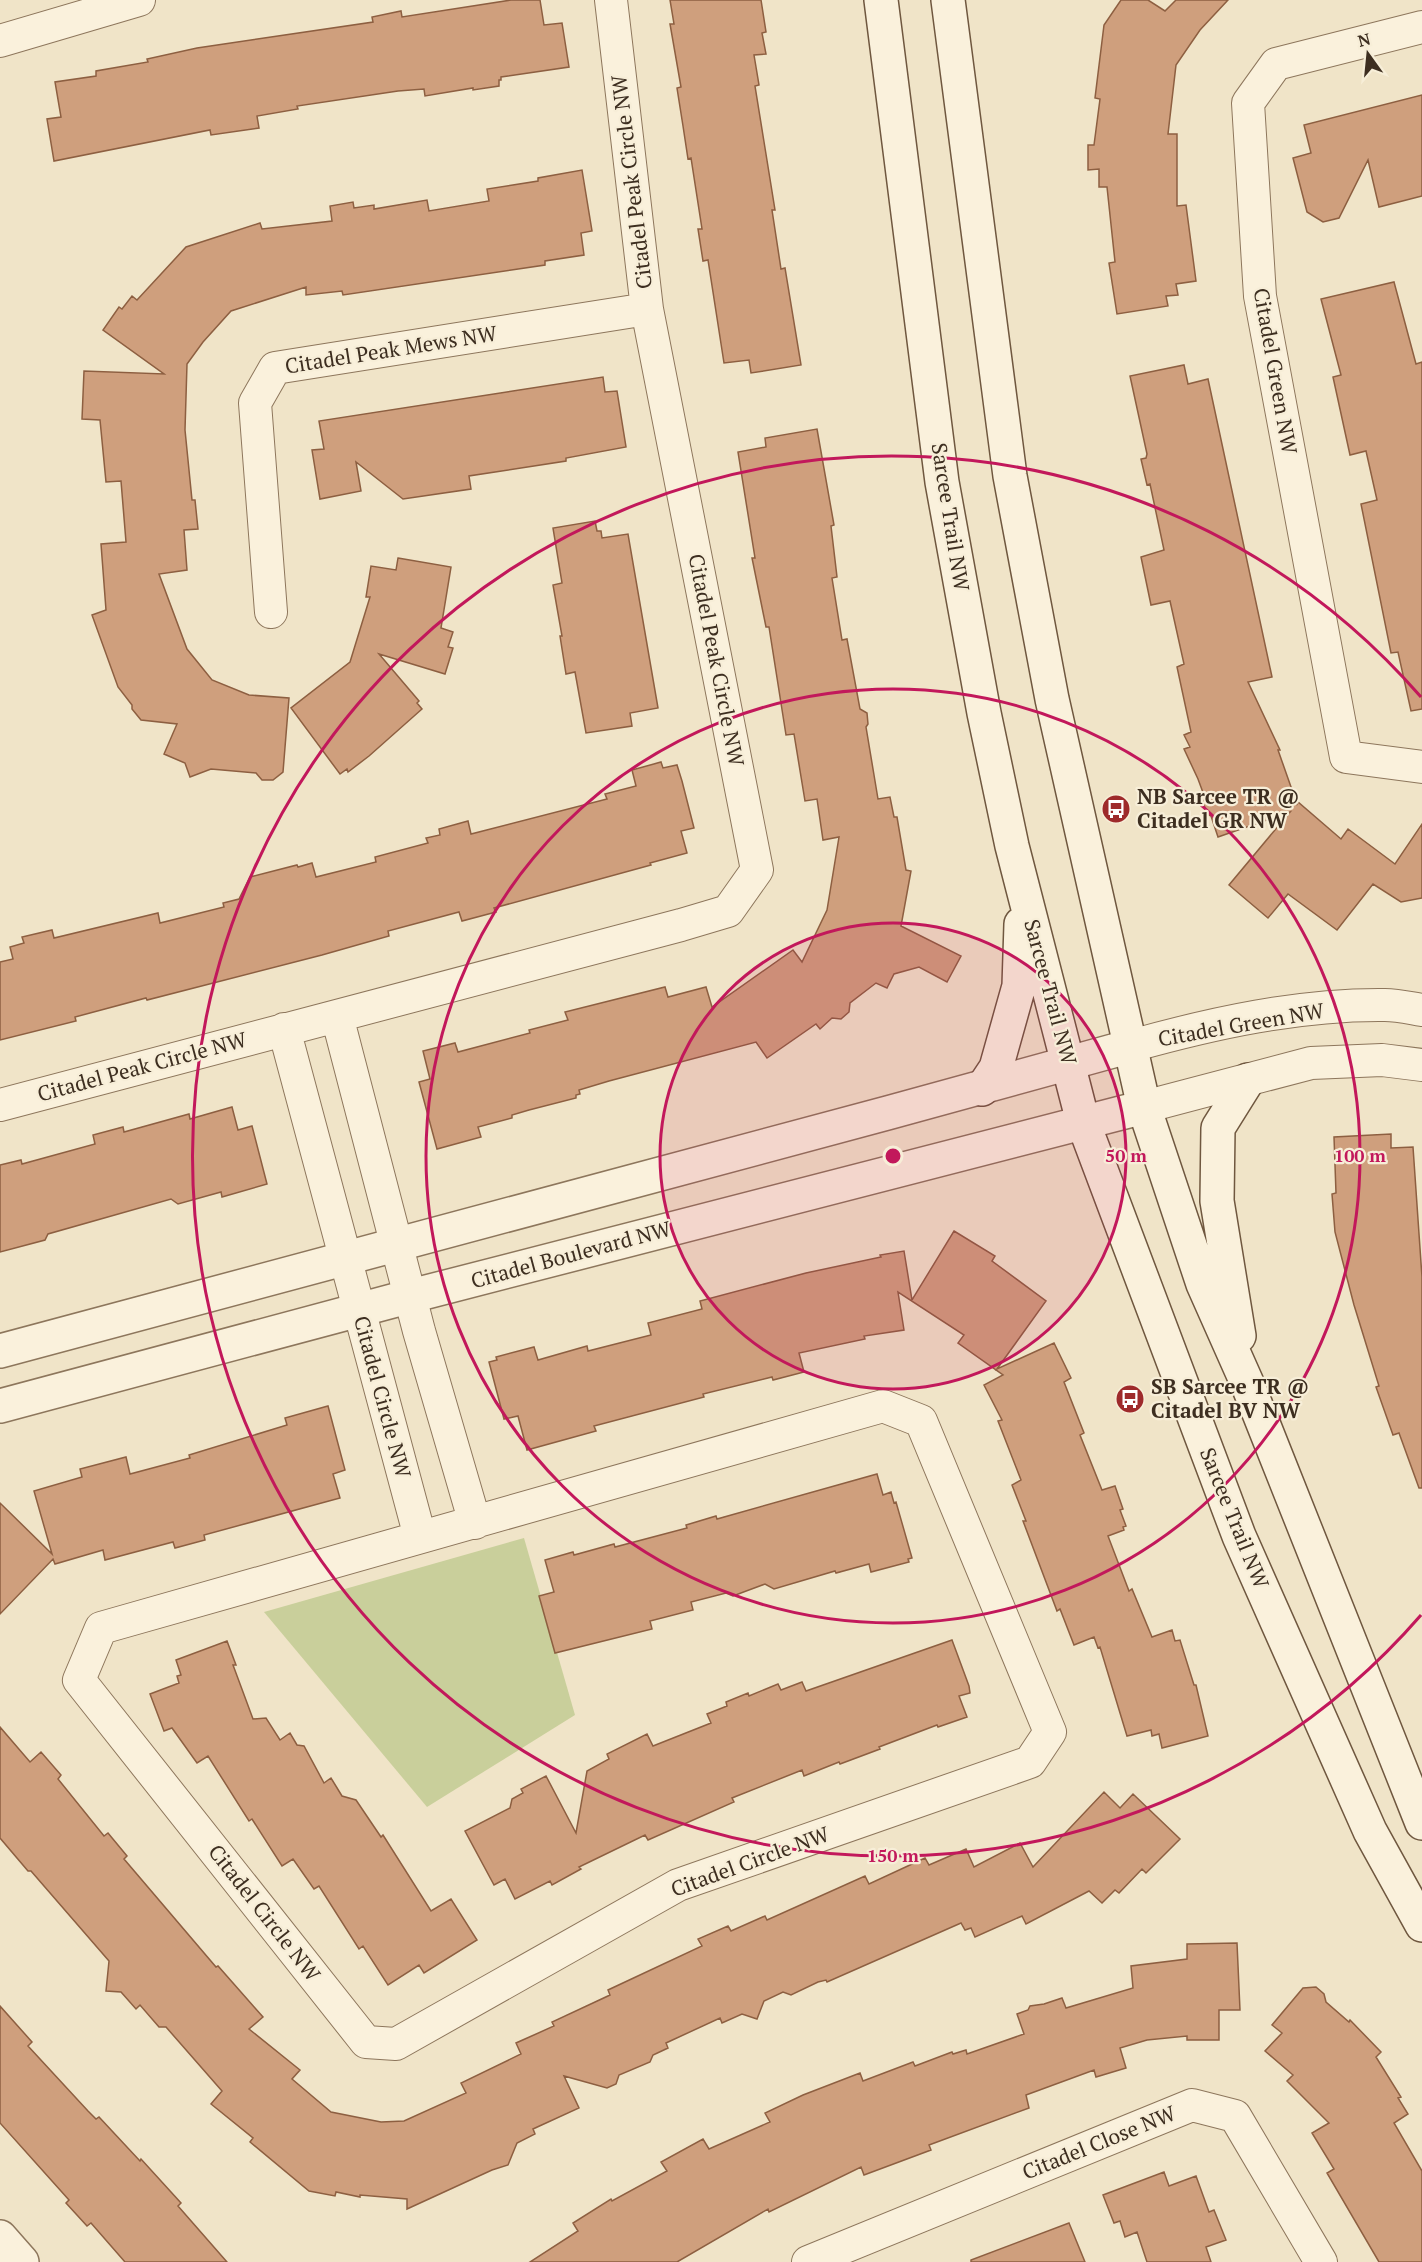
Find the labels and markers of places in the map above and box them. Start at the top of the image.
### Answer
place label: NB Sarcee TR @ Citadel GR NW [1137,782,1299,834]
bus stop icon: NB Sarcee TR @ Citadel GR NW [1100,793,1132,825]
centre of rings [883,1146,903,1166]
place label: SB Sarcee TR @ Citadel BV NW [1151,1372,1309,1424]
bus stop icon: SB Sarcee TR @ Citadel BV NW [1114,1383,1146,1415]

